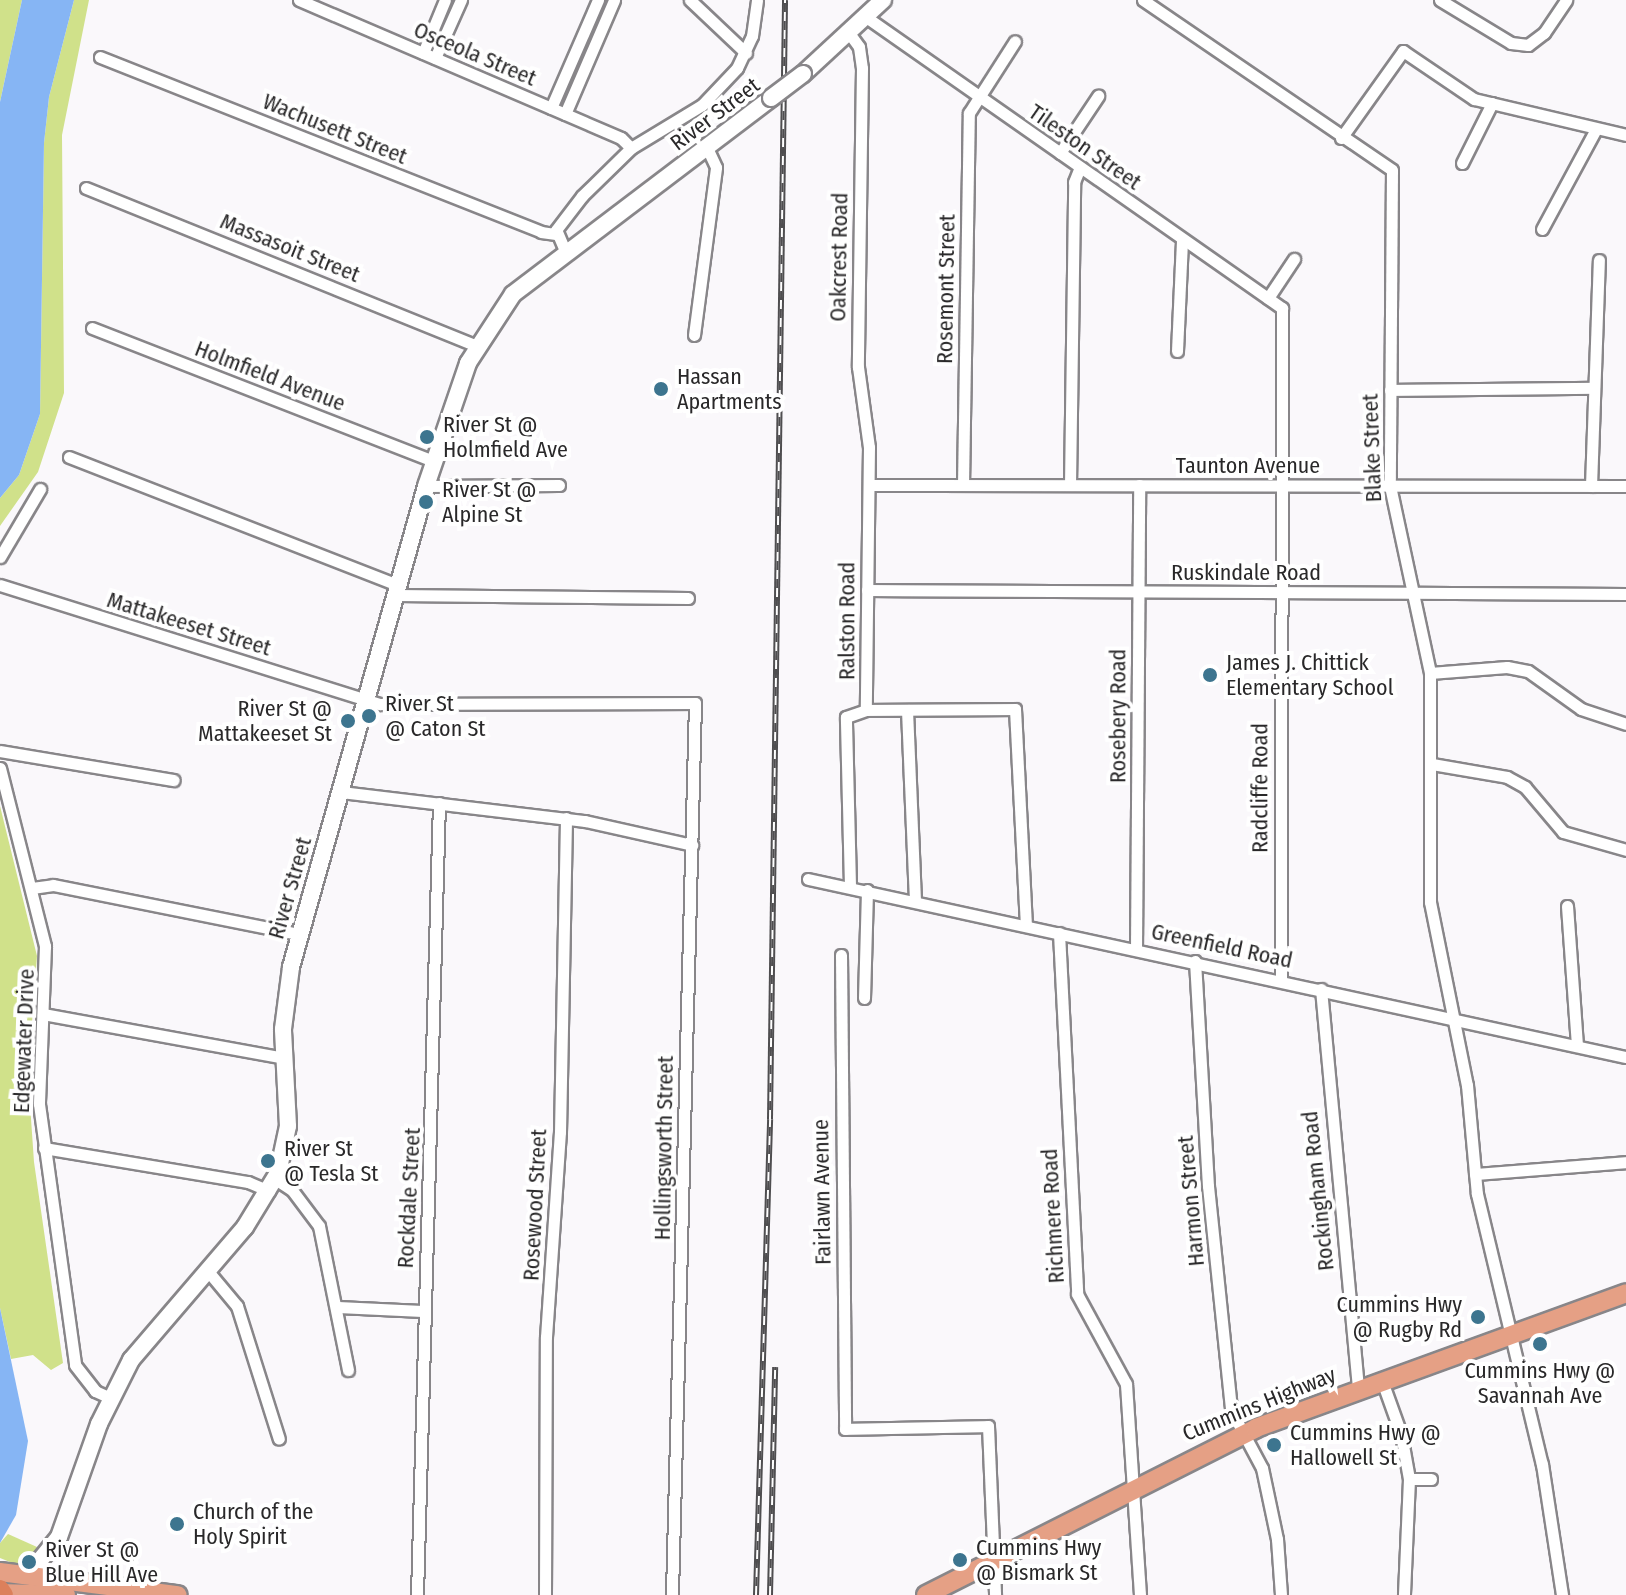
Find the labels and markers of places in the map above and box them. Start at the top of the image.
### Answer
place label: Hassan Apartments [677,363,782,414]
marker: Hassan Apartments [652,380,670,398]
place label: River St @ Holmfield Ave [443,411,568,462]
marker: River St @ Holmfield Ave [418,428,436,446]
place label: River St @ Alpine St [442,476,537,528]
marker: River St @ Alpine St [417,493,435,511]
place label: James J. Chittick Elementary School [1226,649,1393,700]
marker: James J. Chittick Elementary School [1201,666,1219,684]
place label: River St @ Caton St [385,690,486,742]
place label: River St @ Mattakeeset St [198,695,332,746]
marker: River St @ Caton St [360,707,378,725]
marker: River St @ Mattakeeset St [339,712,357,730]
place label: River St @ Tesla St [284,1135,378,1186]
marker: River St @ Tesla St [259,1152,277,1170]
place label: Cummins Hwy @ Rugby Rd [1337,1291,1462,1342]
marker: Cummins Hwy @ Rugby Rd [1469,1308,1487,1326]
marker: Cummins Hwy @ Savannah Ave [1531,1335,1549,1353]
place label: Cummins Hwy @ Savannah Ave [1465,1357,1615,1408]
place label: Cummins Hwy @ Hallowell St [1290,1419,1441,1470]
marker: Cummins Hwy @ Hallowell St [1265,1436,1283,1454]
place label: Church of the Holy Spirit [193,1498,313,1550]
marker: Church of the Holy Spirit [168,1515,186,1533]
place label: Cummins Hwy @ Bismark St [976,1534,1101,1586]
place label: River St @ Blue Hill Ave [45,1536,158,1588]
marker: Cummins Hwy @ Bismark St [951,1551,969,1569]
marker: River St @ Blue Hill Ave [20,1553,38,1571]

